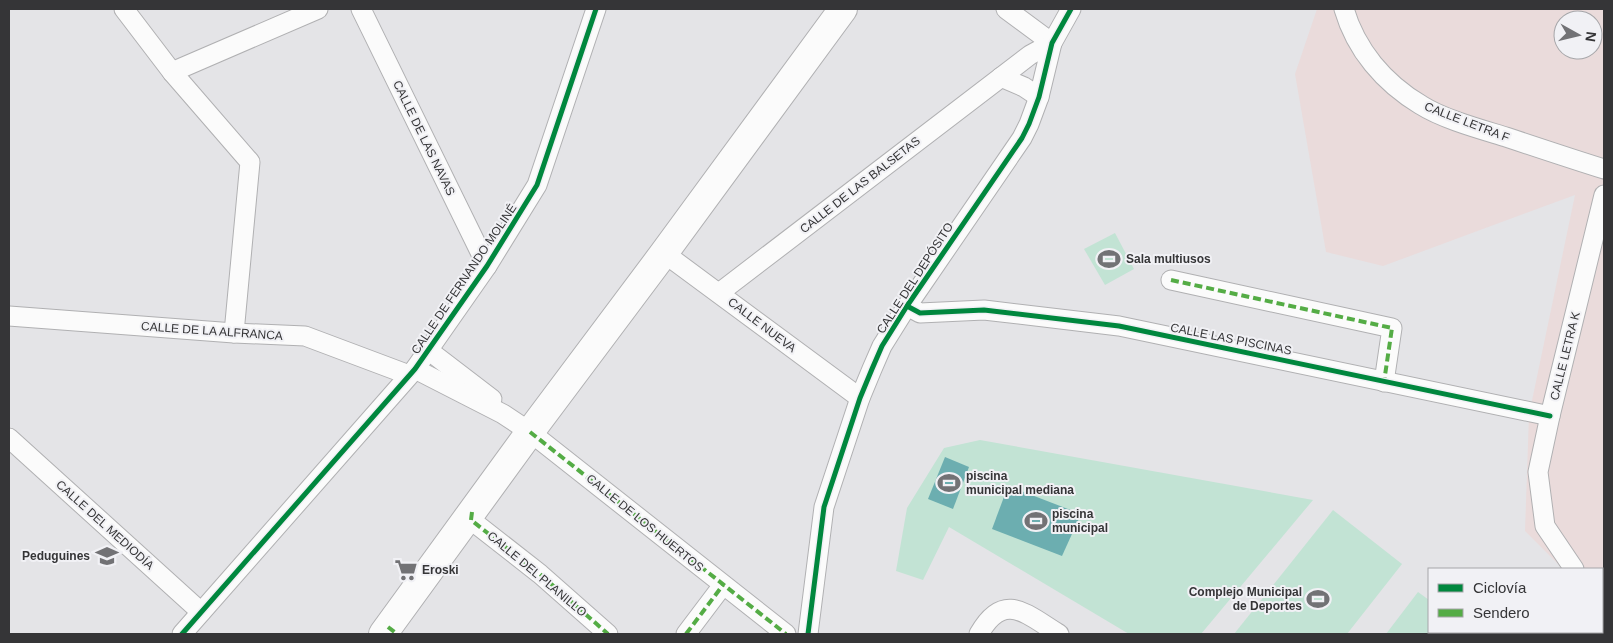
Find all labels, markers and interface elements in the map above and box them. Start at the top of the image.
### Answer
north arrow [1553,10,1603,60]
text: N [1582,31,1600,43]
street label: CALLE DE LAS NAVAS [390,78,458,198]
street label: CALLE LETRA F [1422,99,1512,145]
street label: CALLE DE LAS BALSETAS [797,134,923,236]
street label: CALLE DE FERNANDO MOLINÉ [408,201,520,357]
street label: CALLE DEL DEPÓSITO [873,219,956,336]
sports icon: Sala multiusos [1096,246,1122,272]
place label: Sala multiusos [1126,252,1211,266]
street label: CALLE NUEVA [725,295,799,355]
street label: CALLE LETRA K [1547,310,1583,402]
street label: CALLE DE LA ALFRANCA [141,319,283,343]
street label: CALLE LAS PISCINAS [1169,320,1293,358]
place label: piscina municipal mediana [966,469,1074,497]
sports icon: piscina municipal mediana [936,470,962,496]
street label: CALLE DE LOS HUERTOS [583,471,707,575]
street label: CALLE DEL MEDIODÍA [53,477,158,573]
place label: piscina municipal [1052,507,1108,535]
sports icon: piscina municipal [1023,508,1049,534]
street label: CALLE DEL PLANILLO [485,528,589,620]
school or university icon: Peduguines [94,543,120,569]
place label: Peduguines [22,549,90,563]
supermarket icon: Eroski [393,557,419,583]
place label: Eroski [422,563,459,577]
legend [1428,568,1603,633]
text: Ciclovía [1473,579,1527,596]
place label: Complejo Municipal de Deportes [1189,585,1302,613]
sports icon: Complejo Municipal de Deportes [1305,586,1331,612]
text: Sendero [1473,604,1530,621]

